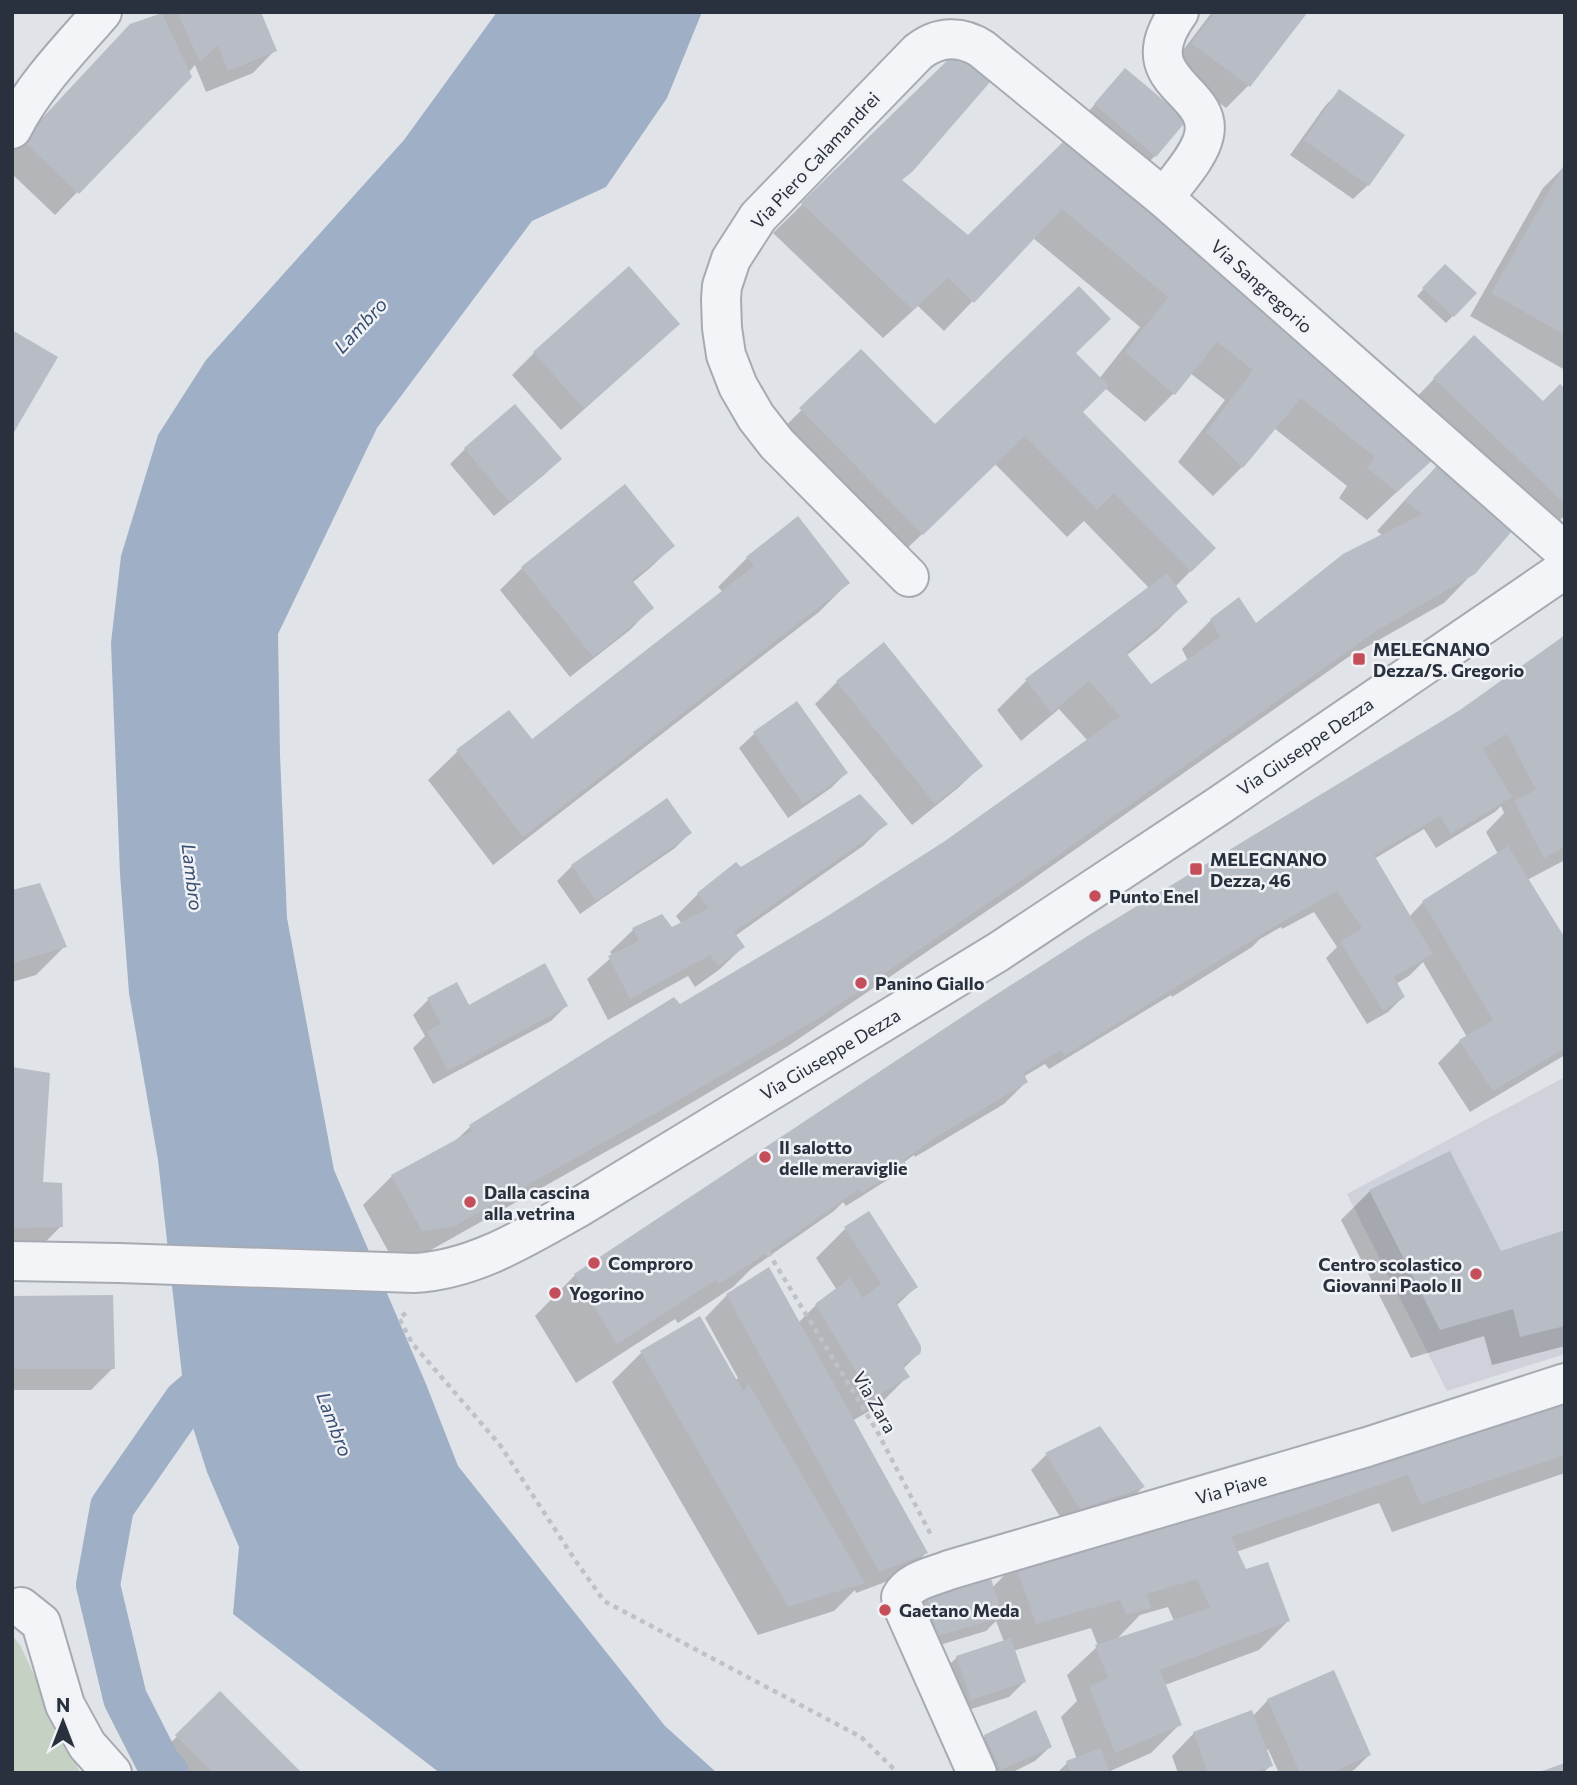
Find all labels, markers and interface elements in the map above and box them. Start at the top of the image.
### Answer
street label: Via Piero Calamandrei [746,87,884,233]
street label: Via Sangregorio [1207,235,1317,337]
water label: Lambro [329,293,391,357]
place label: MELEGNANO Dezza/S. Gregorio [1373,638,1525,681]
marker: MELEGNANO Dezza/S. Gregorio [1351,651,1367,667]
street label: Via Giuseppe Dezza [1233,692,1377,800]
water label: Lambro [177,842,209,912]
place label: MELEGNANO Dezza, 46 [1210,848,1327,891]
marker: MELEGNANO Dezza, 46 [1188,861,1204,877]
place label: Punto Enel [1109,885,1199,907]
marker: Punto Enel [1087,888,1103,904]
place label: Panino Giallo [875,972,985,994]
marker: Panino Giallo [853,975,869,991]
street label: Via Giuseppe Dezza [756,1003,904,1105]
place label: Il salotto delle meraviglie [779,1136,907,1179]
marker: Il salotto delle meraviglie [757,1149,773,1165]
place label: Dalla cascina alla vetrina [484,1181,590,1224]
marker: Dalla cascina alla vetrina [462,1194,478,1210]
place label: Comproro [608,1252,694,1274]
place label: Centro scolastico Giovanni Paolo II [1318,1253,1462,1296]
marker: Comproro [586,1255,602,1271]
marker: Centro scolastico Giovanni Paolo II [1468,1266,1484,1282]
place label: Yogorino [569,1282,645,1304]
marker: Yogorino [547,1285,563,1301]
street label: Via Zara [849,1367,901,1437]
water label: Lambro [312,1388,358,1460]
street label: Via Piave [1193,1467,1269,1509]
place label: Gaetano Meda [899,1599,1019,1621]
marker: Gaetano Meda [877,1602,893,1618]
north arrow [28,1687,98,1757]
text: N [56,1693,70,1716]

